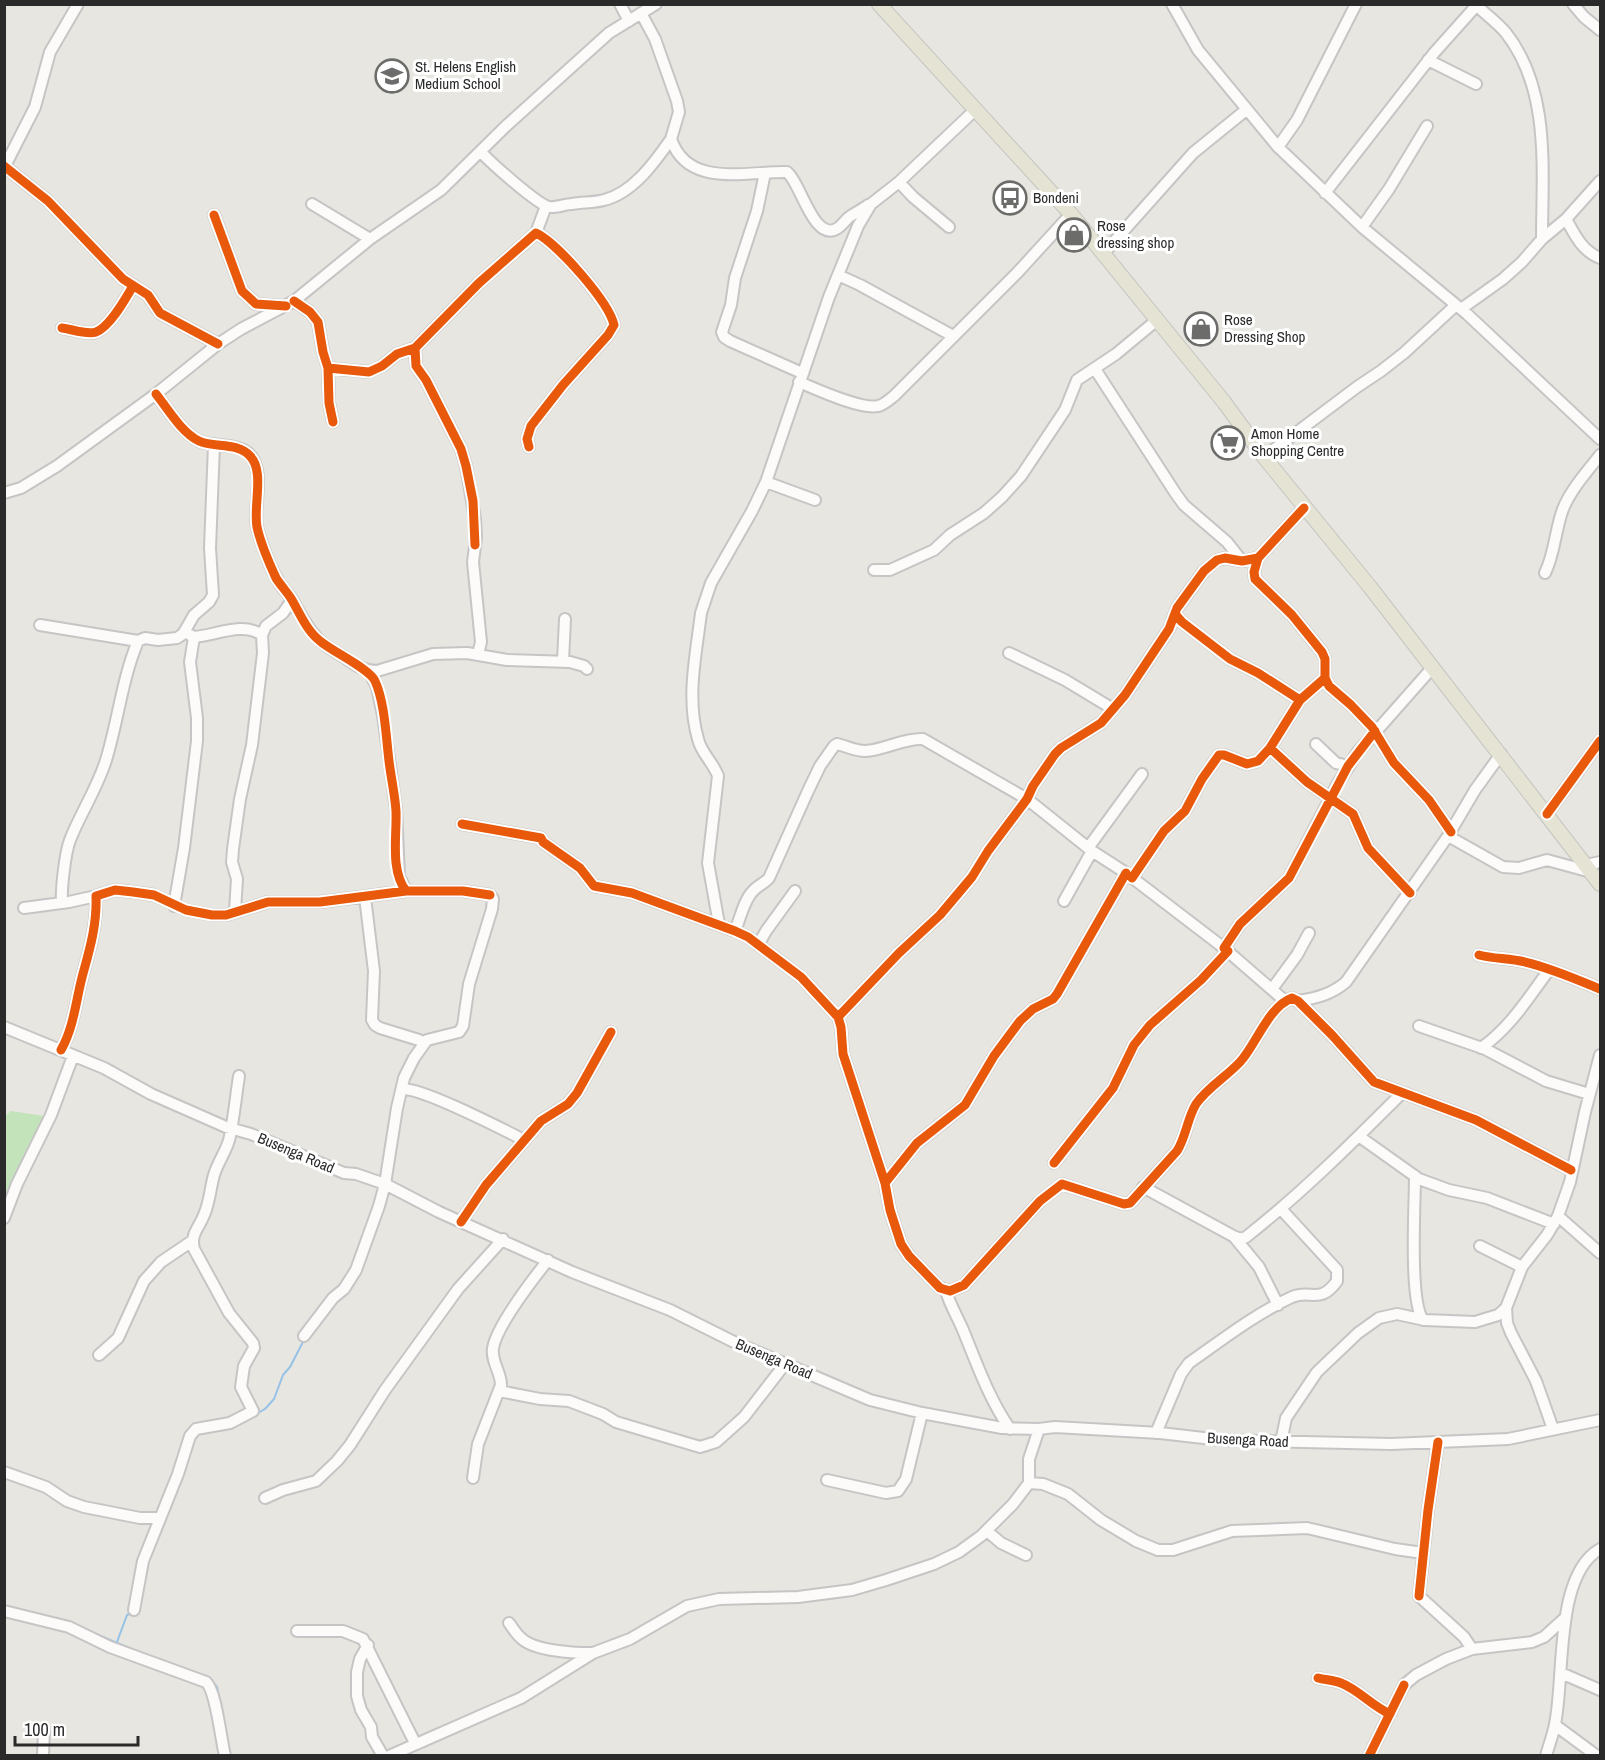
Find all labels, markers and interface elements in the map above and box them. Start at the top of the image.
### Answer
place label: St. Helens English Medium School [415,56,516,94]
school or university icon: St. Helens English Medium School [374,58,410,94]
bus stop icon: Bondeni [992,180,1028,216]
place label: Bondeni [1033,187,1079,208]
place label: Rose dressing shop [1097,215,1174,253]
shop icon: Rose dressing shop [1056,217,1092,253]
place label: Rose Dressing Shop [1224,309,1306,347]
shop icon: Rose Dressing Shop [1183,311,1219,347]
place label: Amon Home Shopping Centre [1250,423,1344,461]
supermarket icon: Amon Home Shopping Centre [1210,425,1246,461]
street label: Busenga Road [255,1127,338,1178]
street label: Busenga Road [733,1333,816,1384]
street label: Busenga Road [1207,1427,1289,1452]
scale bar [15,1709,138,1747]
text: 100 m [24,1717,65,1742]

